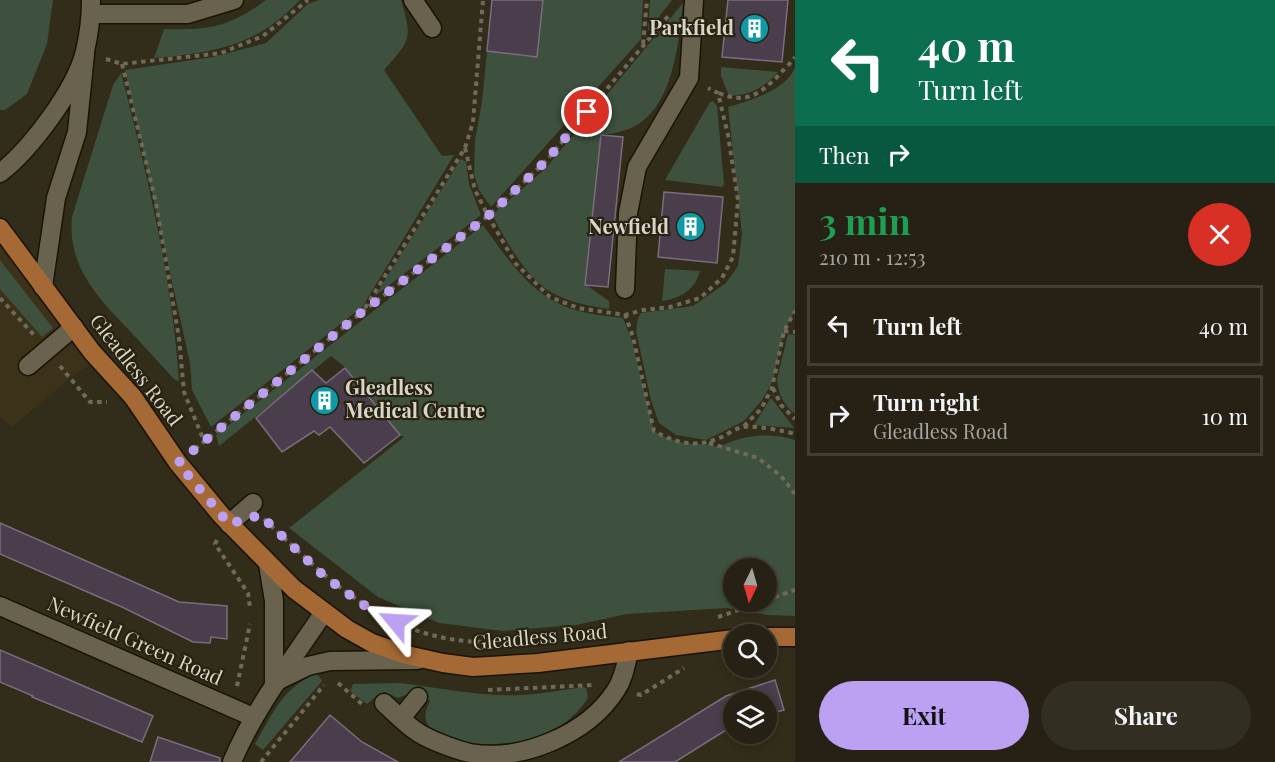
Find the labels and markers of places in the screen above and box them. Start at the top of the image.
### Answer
building icon: Parkfield [739,12,771,44]
place label: Parkfield [649,13,734,40]
pin [561,86,612,137]
building icon: Newfield [674,211,706,243]
place label: Newfield [588,212,669,239]
place label: Gleadless Medical Centre [345,373,485,423]
building icon: Gleadless Medical Centre [308,384,340,416]

